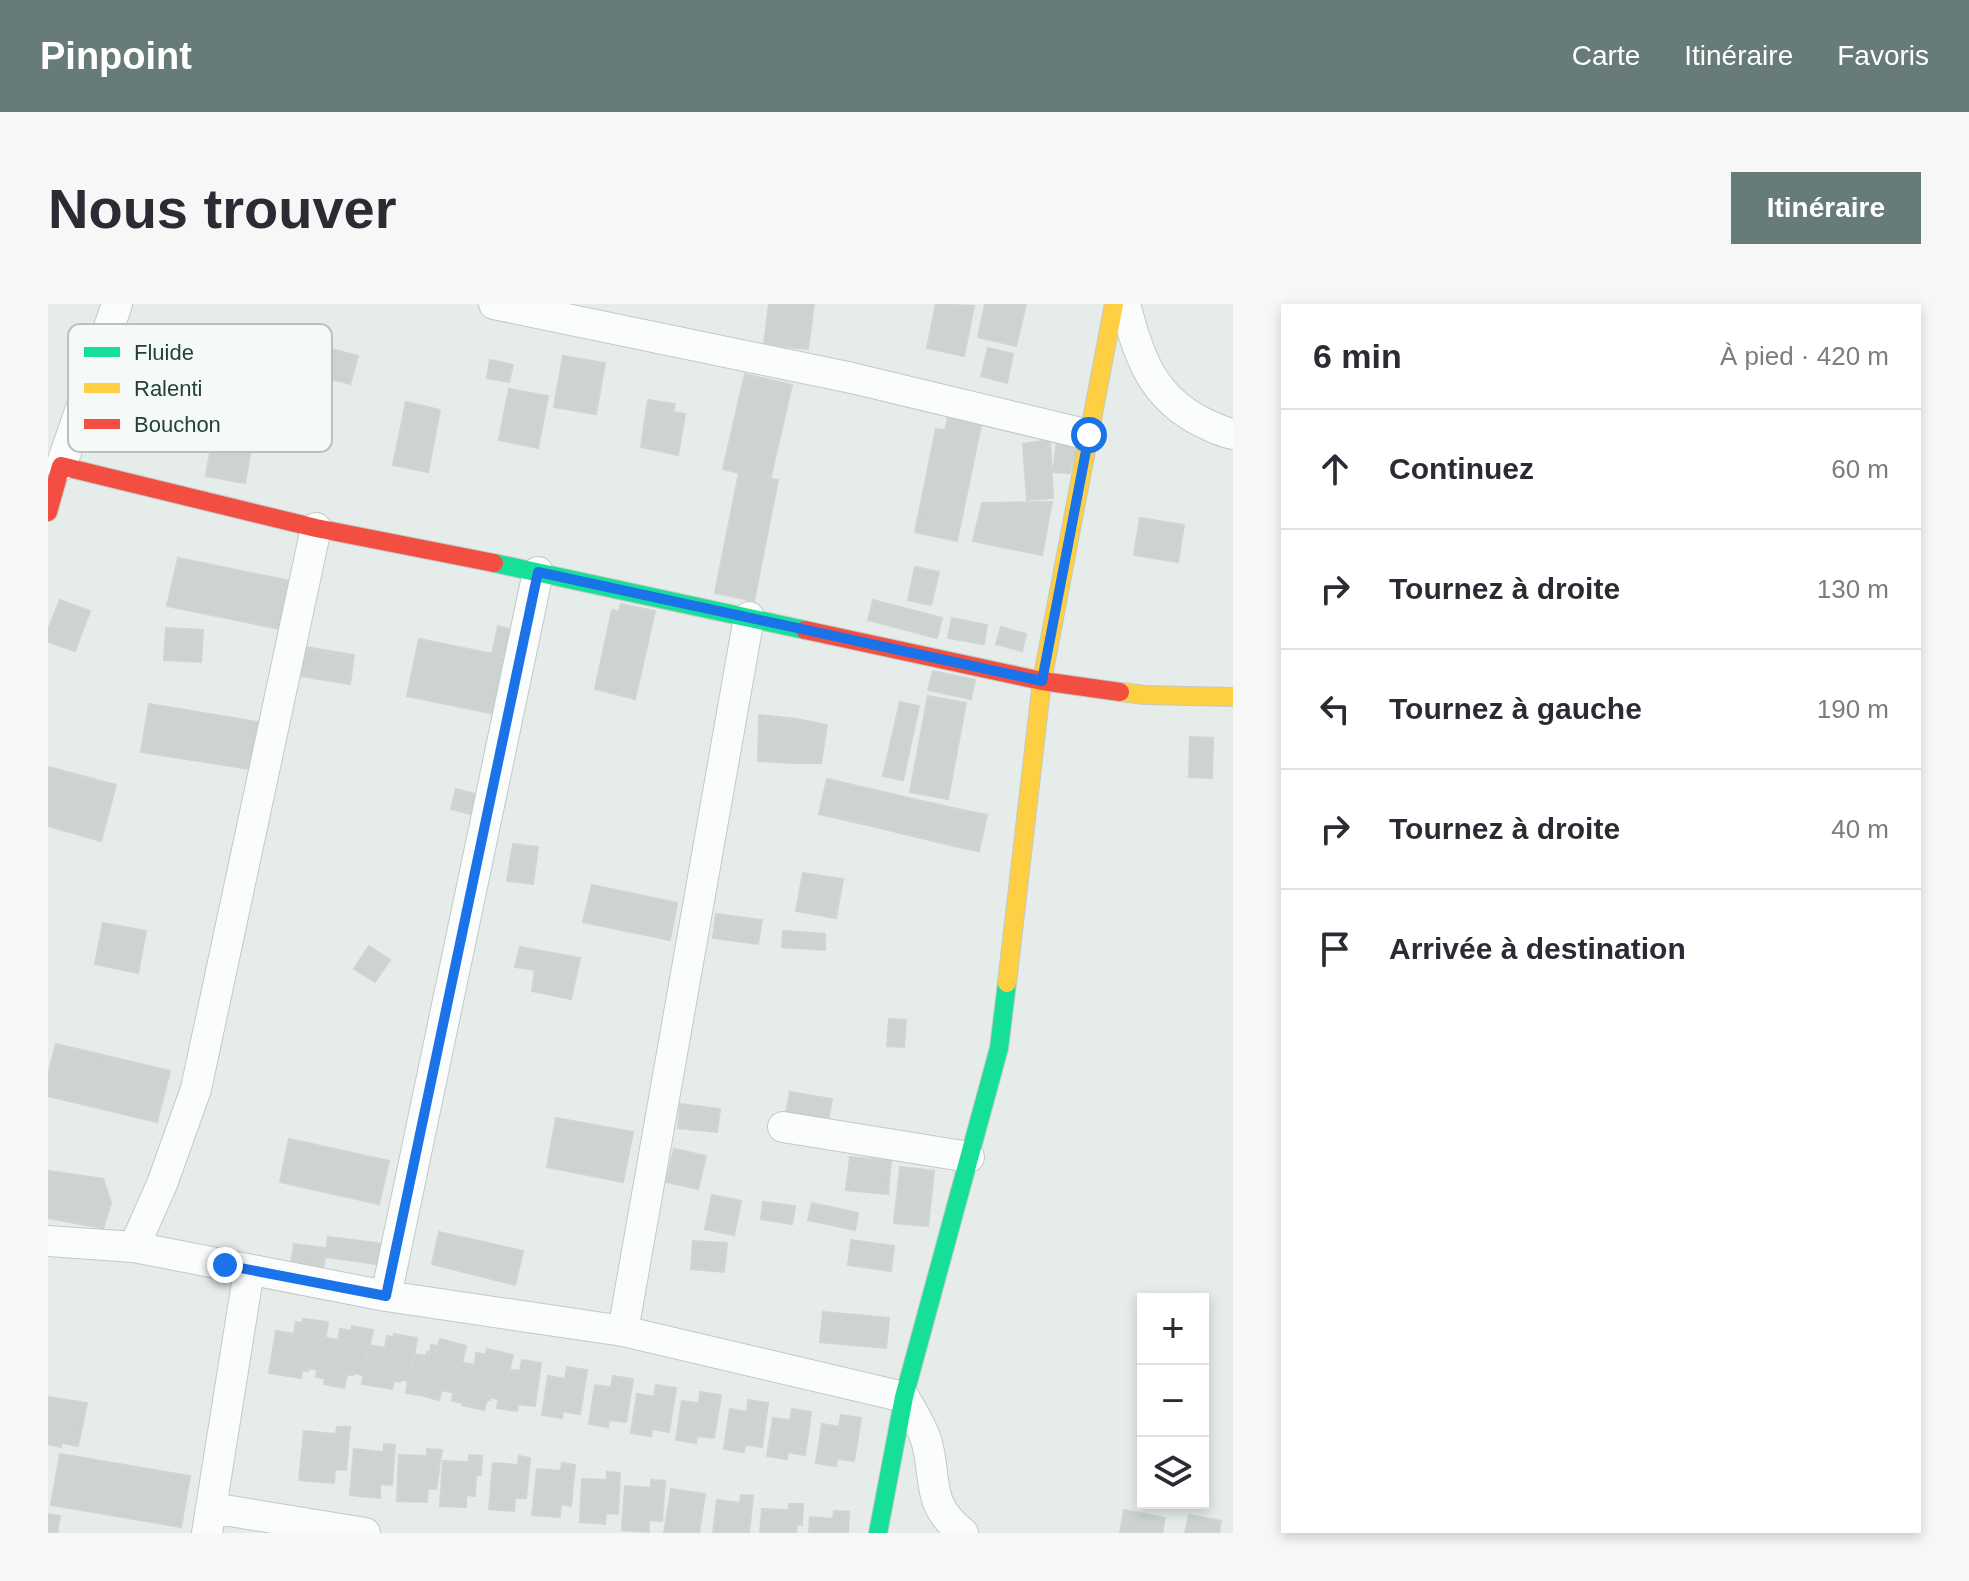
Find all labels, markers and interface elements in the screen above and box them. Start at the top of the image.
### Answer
text: Pinpoint [40,35,192,77]
text: Carte [1572,40,1640,71]
text: Itinéraire [1684,40,1793,71]
text: Favoris [1837,40,1929,71]
button: Itinéraire [1731,172,1921,244]
text: Nous trouver [48,177,397,240]
legend [68,324,332,452]
text: 6 min [1313,337,1402,375]
text: Fluide [134,340,194,365]
text: À pied · 420 m [1720,341,1889,371]
text: Ralenti [134,376,202,401]
text: Bouchon [134,412,221,437]
route start [1071,417,1107,453]
icon: ahead [1313,447,1357,491]
text: Continuez [1389,452,1534,485]
text: 60 m [1831,454,1889,484]
icon: right [1313,567,1357,611]
text: Tournez à droite [1389,572,1620,605]
text: 130 m [1817,574,1889,604]
icon: left [1313,687,1357,731]
text: Tournez à gauche [1389,692,1642,725]
text: 190 m [1817,694,1889,724]
icon: right [1313,807,1357,851]
text: Tournez à droite [1389,812,1620,845]
text: 40 m [1831,814,1889,844]
icon: arrive [1313,927,1357,971]
text: Arrivée à destination [1389,932,1686,965]
route end [207,1247,243,1283]
map controls [1137,1293,1209,1509]
button: + [1137,1293,1209,1365]
button: − [1137,1365,1209,1437]
button: layers [1137,1437,1209,1509]

